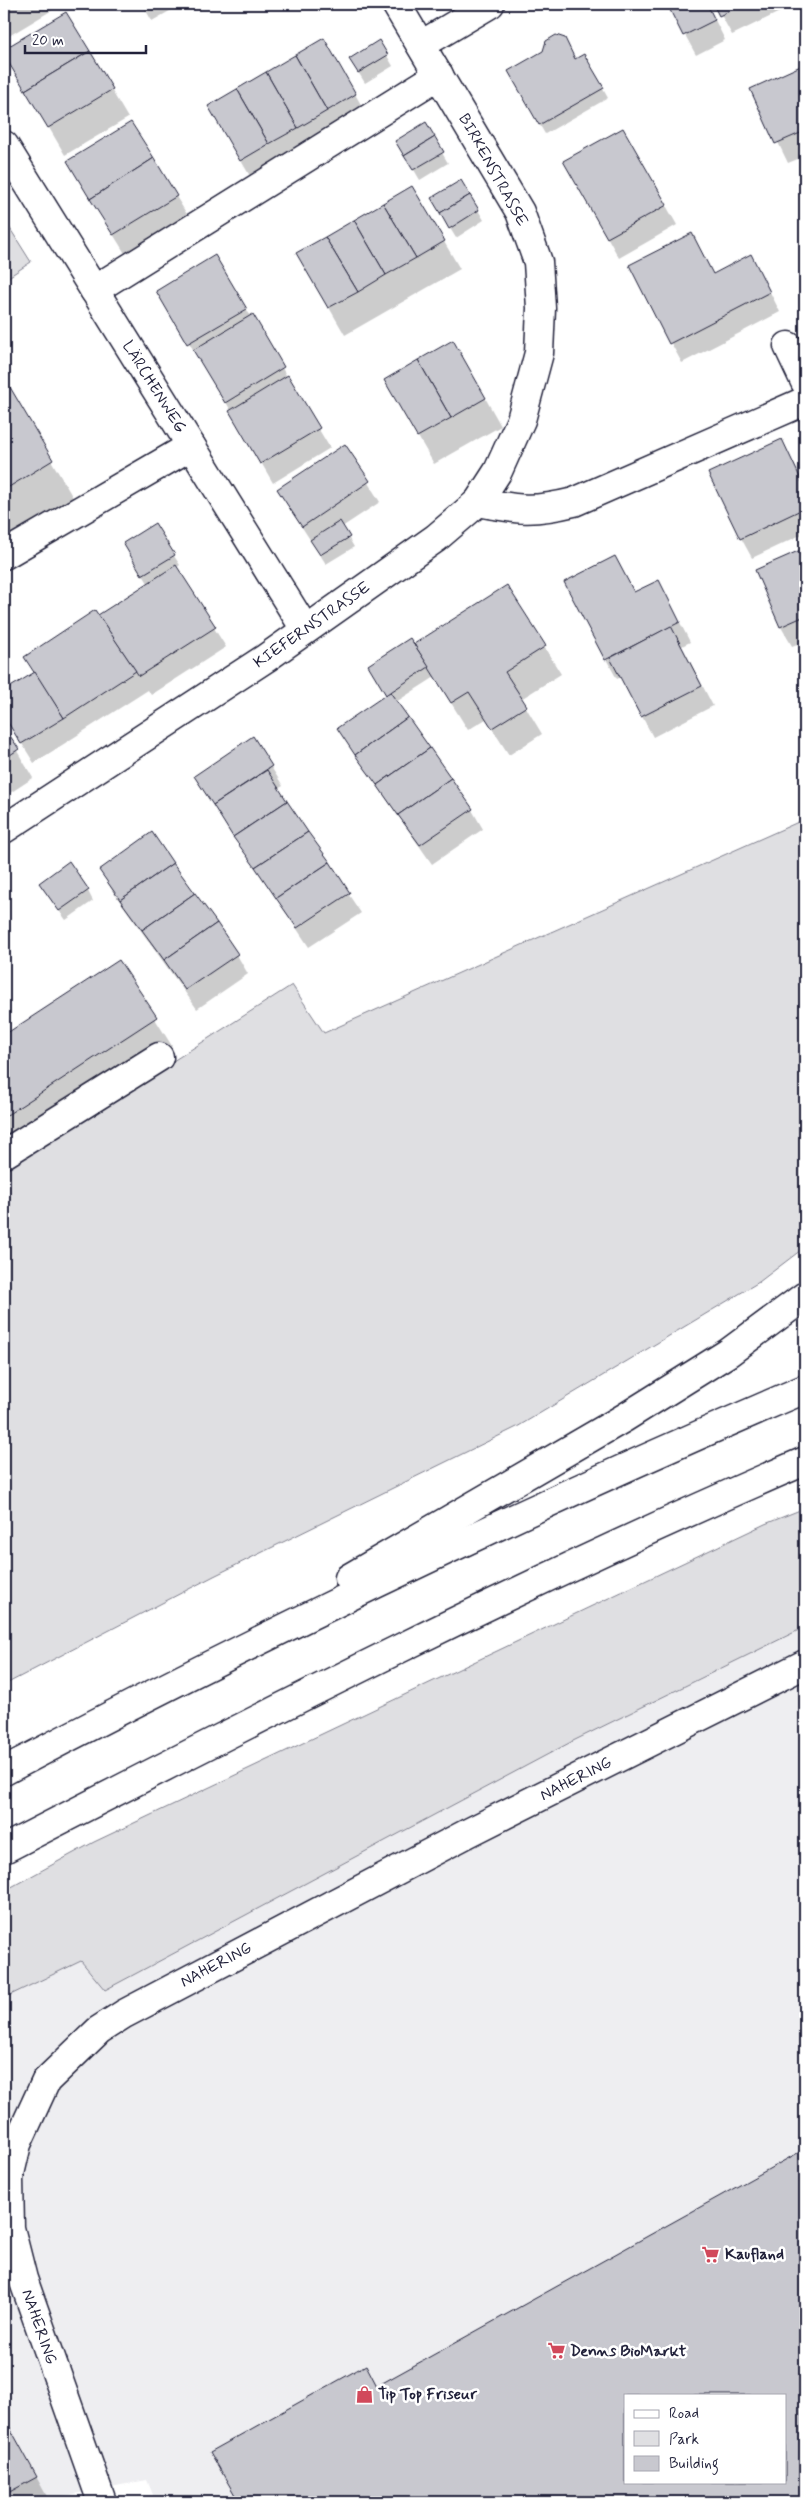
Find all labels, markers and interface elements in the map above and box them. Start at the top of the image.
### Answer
scale bar [25,22,146,54]
text: 20 m [32,31,64,51]
street label: BIRKENSTRASSE [453,110,533,230]
street label: LÄRCHENWEG [117,337,191,437]
street label: KIEFERNSTRASSE [249,577,375,673]
street label: NAHERING [537,1752,616,1806]
street label: NAHERING [177,1937,256,1993]
supermarket icon: Kaufland [701,2244,721,2264]
place label: Kaufland [725,2244,784,2265]
street label: NAHERING [16,2287,62,2368]
supermarket icon: Denns BioMarkt [546,2341,566,2361]
place label: Denns BioMarkt [570,2341,687,2362]
shop icon: Tip Top Friseur [354,2384,374,2404]
place label: Tip Top Friseur [378,2384,477,2405]
legend [624,2394,786,2484]
text: Road [669,2404,699,2424]
text: Park [669,2430,699,2450]
text: Building [669,2454,719,2475]

